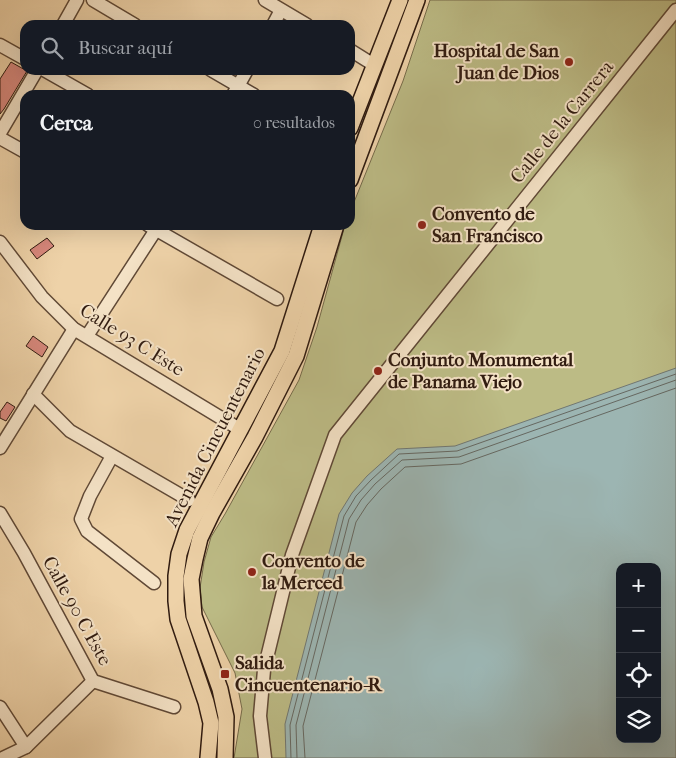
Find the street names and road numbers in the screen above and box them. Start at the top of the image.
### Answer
street label: Calle de la Carrera [506,56,618,188]
street label: Calle 93 C Este [76,299,188,381]
street label: Avenida Cincuentenario [160,344,270,531]
street label: Calle 90 C Este [38,552,116,670]

